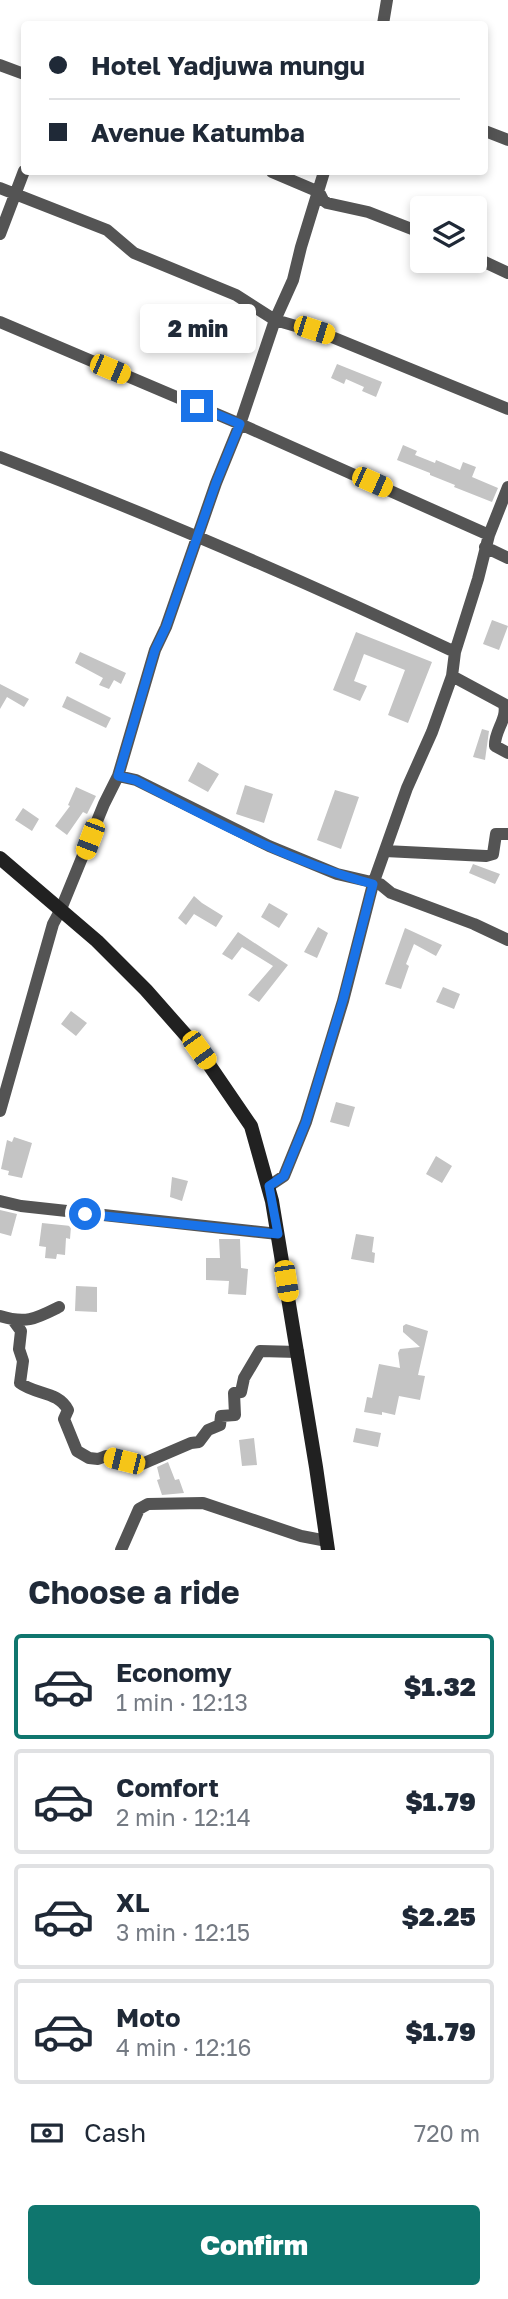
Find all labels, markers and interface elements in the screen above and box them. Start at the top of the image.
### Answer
text: Hotel Yadjuwa mungu [91,50,365,81]
text: Avenue Katumba [91,117,305,148]
map controls [410,196,487,273]
button: layers [410,196,487,273]
callout: 2 min [139,304,255,354]
text: 2 min [168,314,228,342]
car [291,314,338,346]
car [87,351,134,387]
route end [181,390,213,422]
car [349,464,396,500]
car [73,816,108,862]
car [179,1027,220,1073]
route start [69,1198,101,1230]
car [273,1259,300,1303]
car [102,1446,147,1476]
text: Choose a ride [28,1573,240,1611]
icon: car [32,1655,95,1718]
text: Economy [116,1657,232,1688]
text: $1.32 [404,1671,476,1702]
text: 1 min · 12:13 [116,1688,248,1716]
icon: car [32,1770,95,1833]
text: Comfort [116,1772,219,1803]
text: $1.79 [405,1786,476,1817]
text: 2 min · 12:14 [116,1803,251,1831]
icon: car [32,1885,95,1948]
text: XL [116,1887,150,1918]
text: $2.25 [401,1901,476,1932]
text: 3 min · 12:15 [116,1918,250,1946]
icon: car [32,2000,95,2063]
text: Moto [116,2002,181,2033]
text: $1.79 [405,2016,476,2047]
text: 4 min · 12:16 [116,2033,251,2061]
icon: cash [28,2114,66,2152]
text: Cash [84,2117,146,2148]
text: 720 m [414,2119,480,2147]
button: Confirm [28,2205,480,2285]

